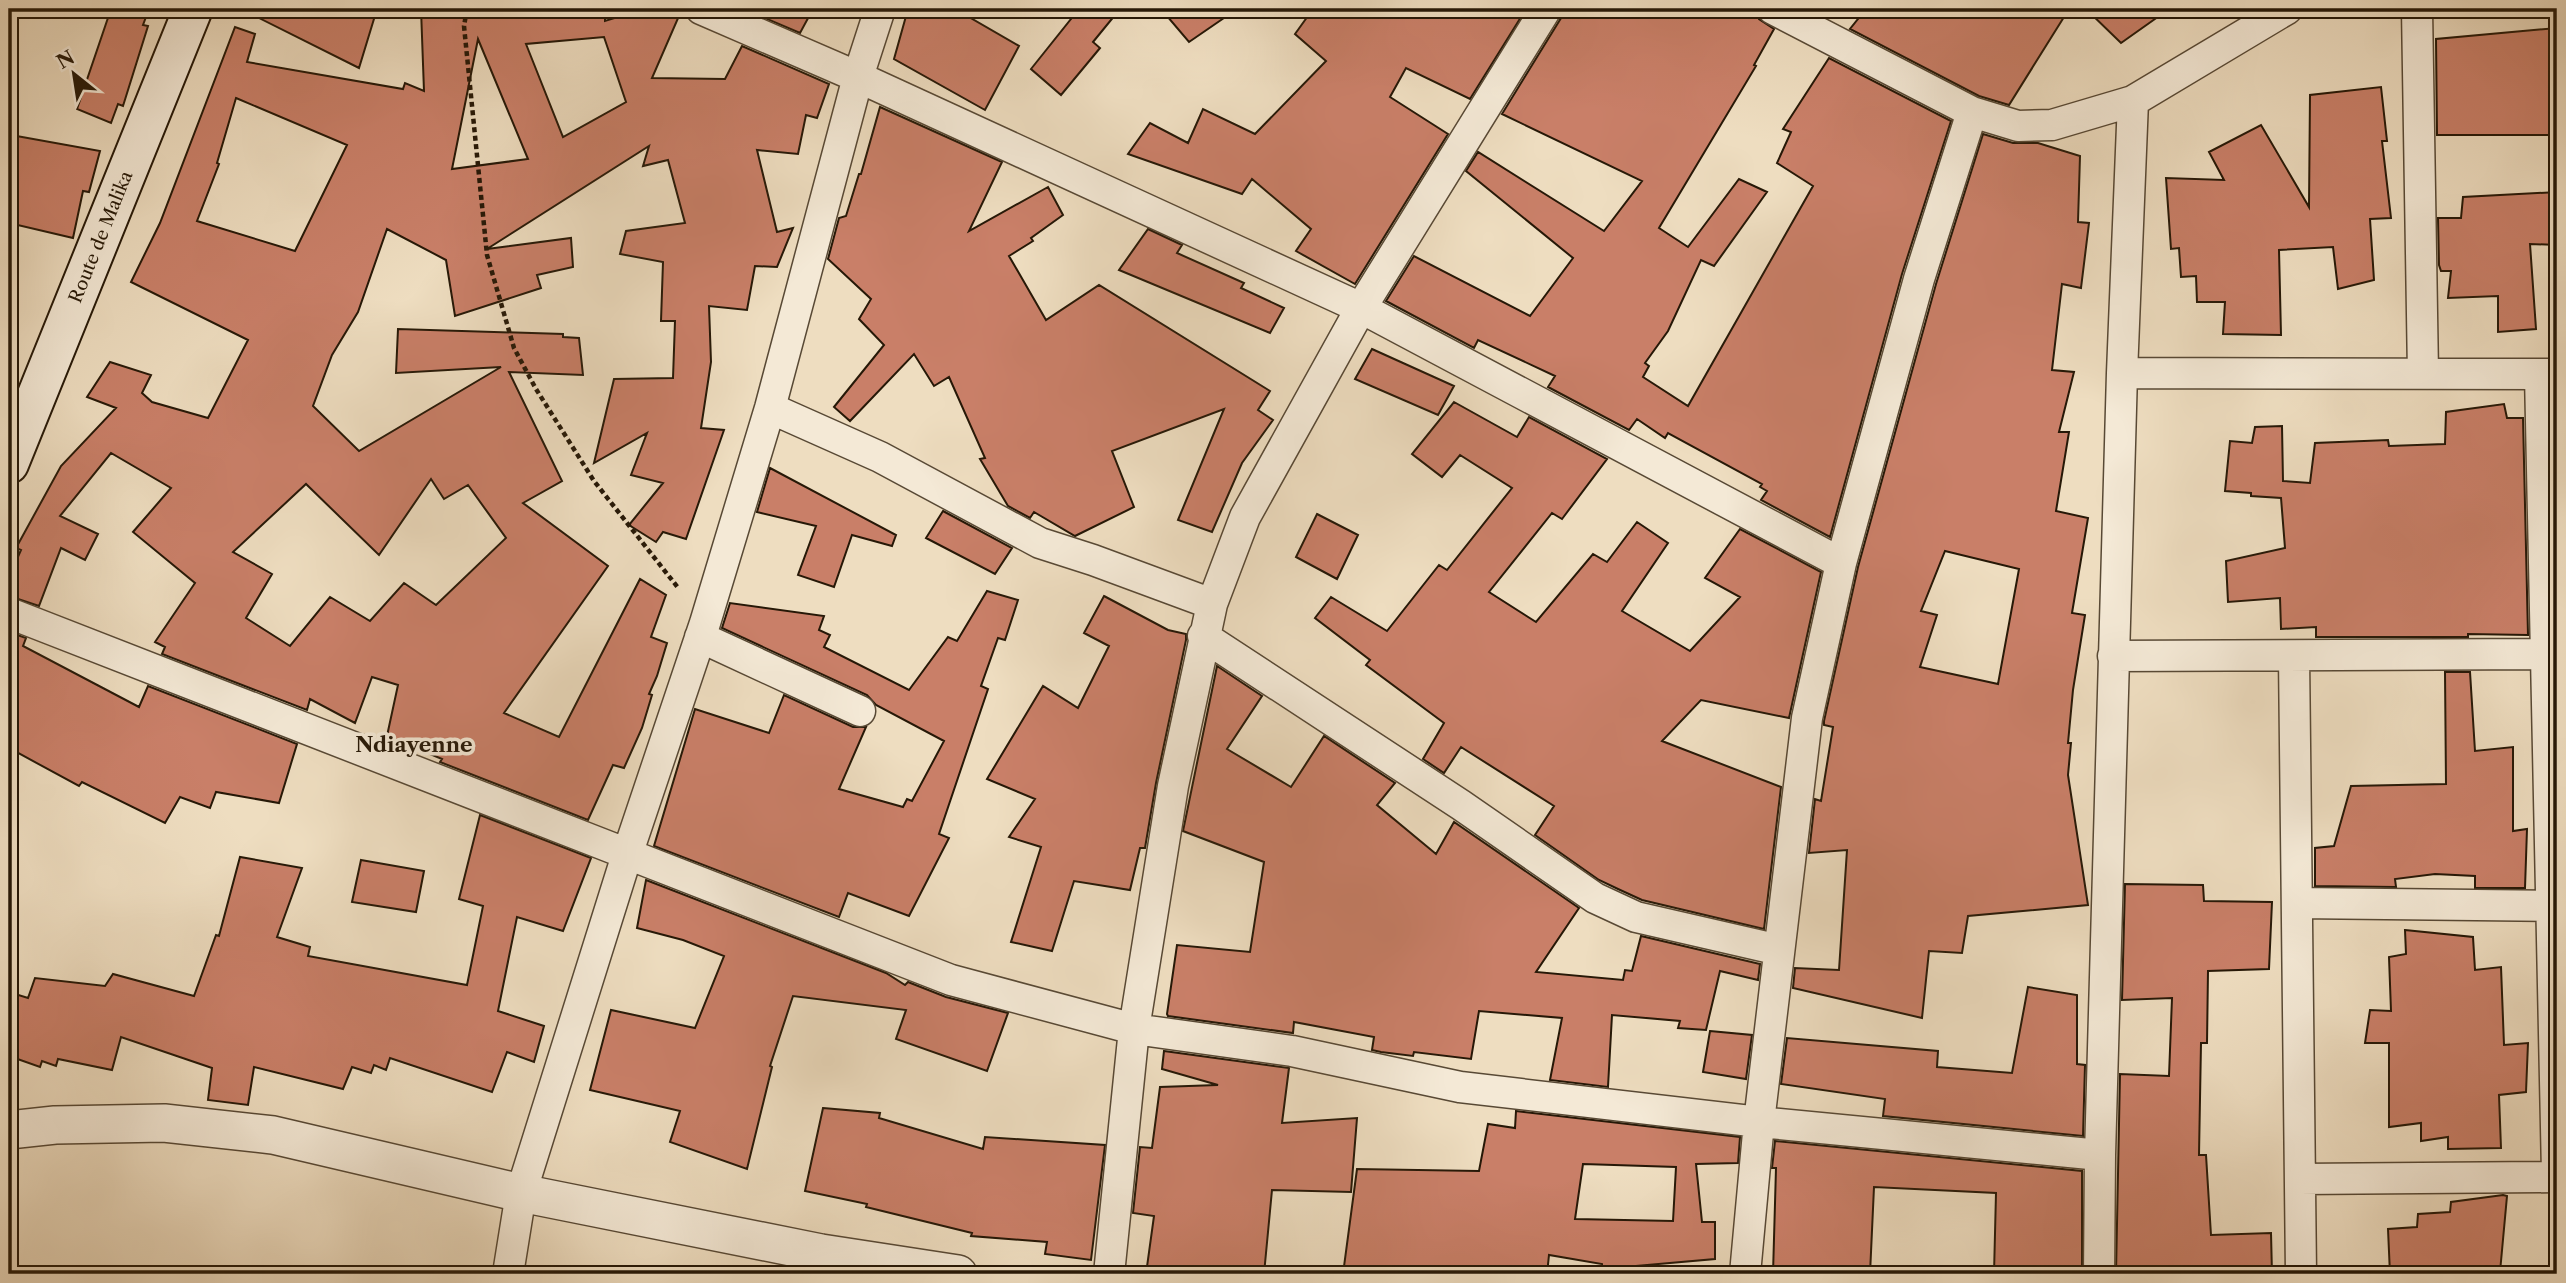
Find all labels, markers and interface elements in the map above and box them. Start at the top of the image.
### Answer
north arrow [38,38,108,108]
text: N [53,46,79,74]
street label: Route de Malika [64,167,138,306]
district label: Ndiayenne [355,732,473,757]

